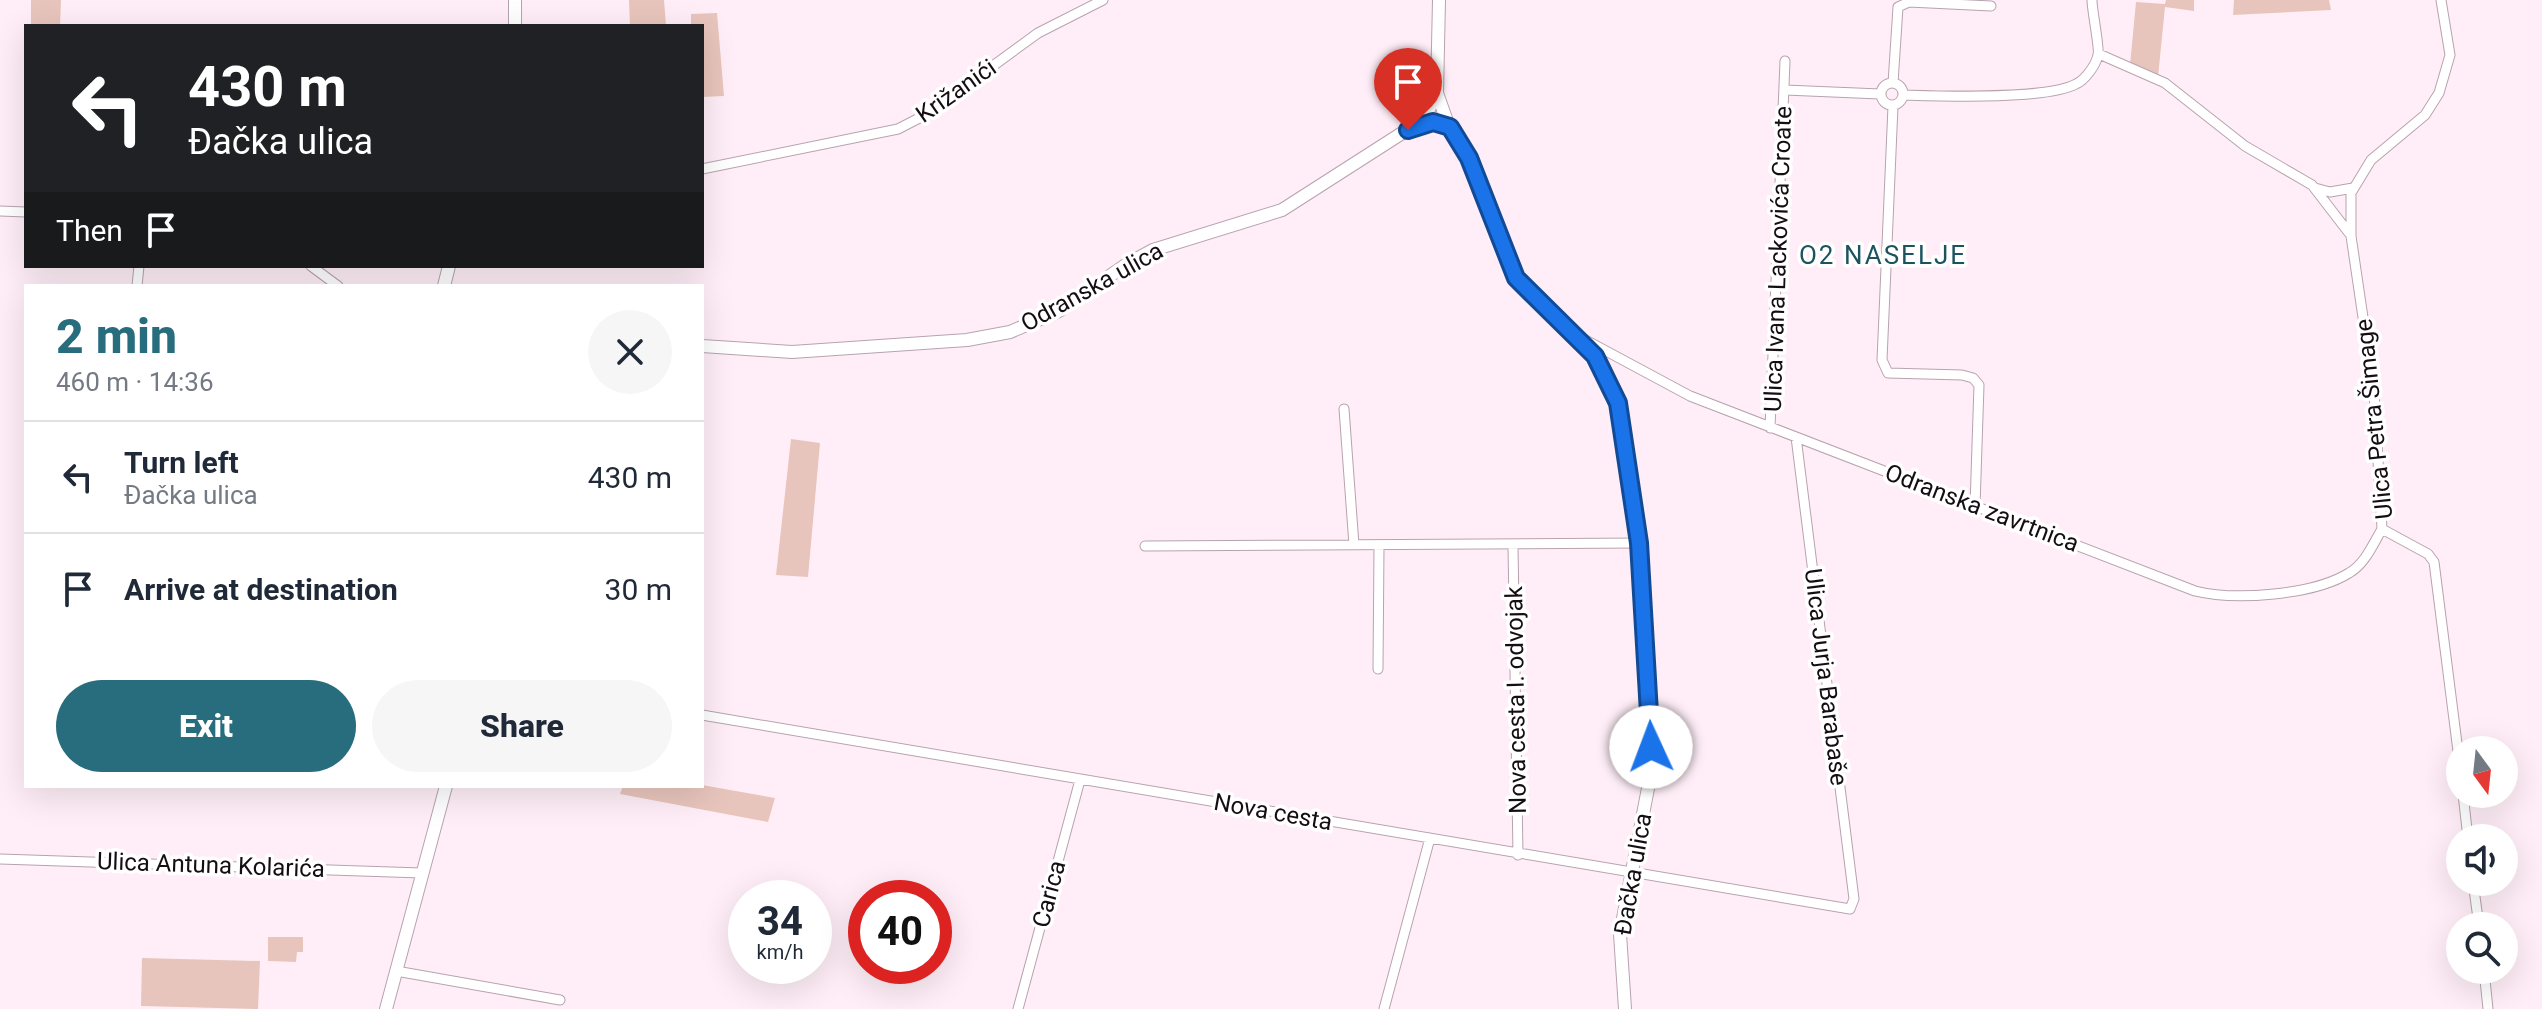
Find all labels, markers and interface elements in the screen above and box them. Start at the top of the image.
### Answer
pin [1374,48,1442,130]
street label: Križanići [911,53,1001,129]
text: 430 m [188,54,347,120]
icon: left [56,56,160,160]
icon: arrive [1386,60,1430,104]
street label: Ulica Ivana Lackovića Croate [1759,106,1797,412]
text: Đačka ulica [188,121,373,163]
icon: arrive [139,208,183,252]
text: Then [56,213,123,248]
street label: Odranska ulica [1016,236,1168,338]
district label: O2 NASELJE [1799,240,1967,270]
text: 2 min [56,308,177,365]
button: close [588,310,672,394]
street label: Ulica Petra Šimage [2350,317,2398,521]
text: 460 m · 14:36 [56,367,214,397]
text: Turn left [124,445,239,480]
icon: left [56,455,100,499]
street label: Odranska zavrtnica [1881,458,2083,558]
text: 430 m [588,460,672,495]
text: Đačka ulica [124,480,258,510]
icon: arrive [56,567,100,611]
street label: Ulica Jurja Barabaše [1799,567,1853,787]
text: Arrive at destination [124,572,398,607]
text: 30 m [605,572,672,607]
street label: Nova cesta I. odvojak [1500,585,1532,814]
button: Exit [56,680,356,772]
button: Share [372,680,672,772]
position arrow [1609,705,1693,789]
north arrow [2446,736,2518,808]
map controls [2446,736,2518,984]
street label: Nova cesta [1212,788,1334,836]
street label: Đačka ulica [1608,811,1658,937]
button: sound [2446,824,2518,896]
street label: Ulica Antuna Kolarića [97,847,325,883]
street label: Carica [1027,857,1071,931]
speed limit sign: 40 [848,880,952,984]
text: 34 [757,898,803,945]
button: search [2446,912,2518,984]
text: km/h [757,940,803,964]

